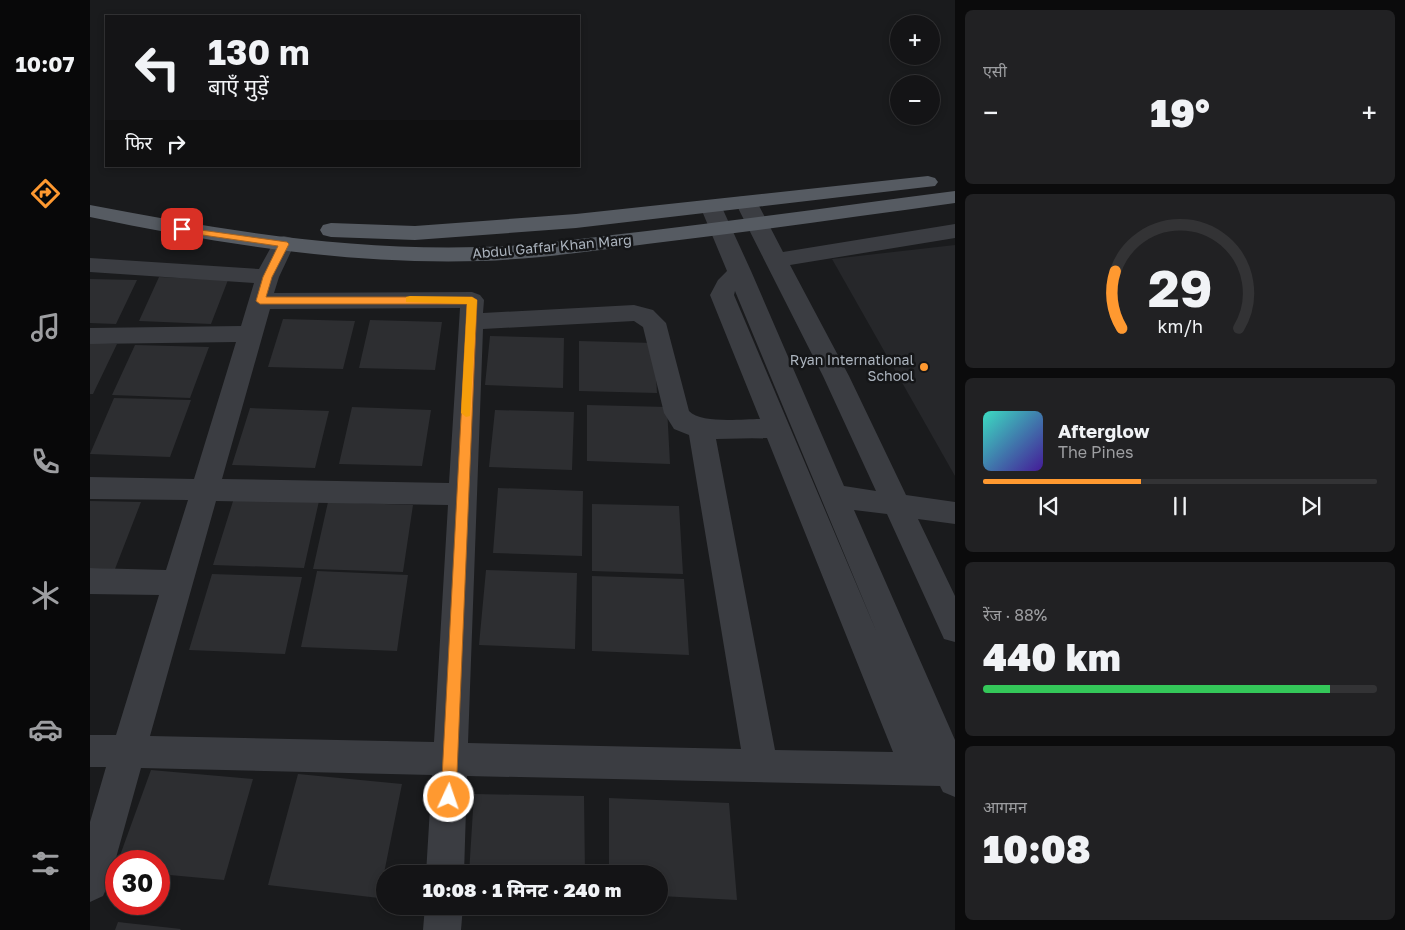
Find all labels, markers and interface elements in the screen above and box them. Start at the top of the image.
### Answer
map controls [890,15,940,125]
button: + [890,15,940,65]
text: 130 m [208,31,310,73]
icon: left [125,35,190,100]
text: 10:07 [16,50,74,77]
text: एसी [983,61,1007,81]
text: बाएँ मुड़ें [208,73,269,100]
button: − [890,75,940,125]
text: 19° [1150,90,1210,135]
text: − [983,96,998,129]
text: + [1362,96,1377,129]
icon: right [162,130,190,158]
text: फिर [125,131,152,154]
icon: directions [28,176,63,211]
pin [161,208,203,250]
icon: arrive [168,215,196,243]
street label: Abdul Gaffar Khan Marg [472,231,632,261]
text: 29 [1148,256,1212,318]
icon: music [28,310,63,345]
text: km/h [1157,315,1203,337]
place label: Ryan International School [790,351,914,384]
marker: Ryan International School [918,361,930,373]
text: Afterglow [1058,419,1149,442]
text: The Pines [1058,442,1133,462]
icon: phone [28,444,63,479]
icon: previous [1035,492,1063,520]
icon: pause [1166,492,1194,520]
icon: next [1297,492,1325,520]
icon: climate [28,578,63,613]
text: रेंज · 88% [983,605,1047,625]
text: 440 km [983,634,1121,679]
icon: car [28,712,63,747]
position arrow [422,770,474,822]
text: आगमन [983,797,1027,817]
text: 10:08 [983,826,1091,871]
icon: filters [28,846,63,881]
speed limit sign: 30 [105,850,170,915]
text: 10:08 · 1 मिनट · 240 m [423,878,621,901]

